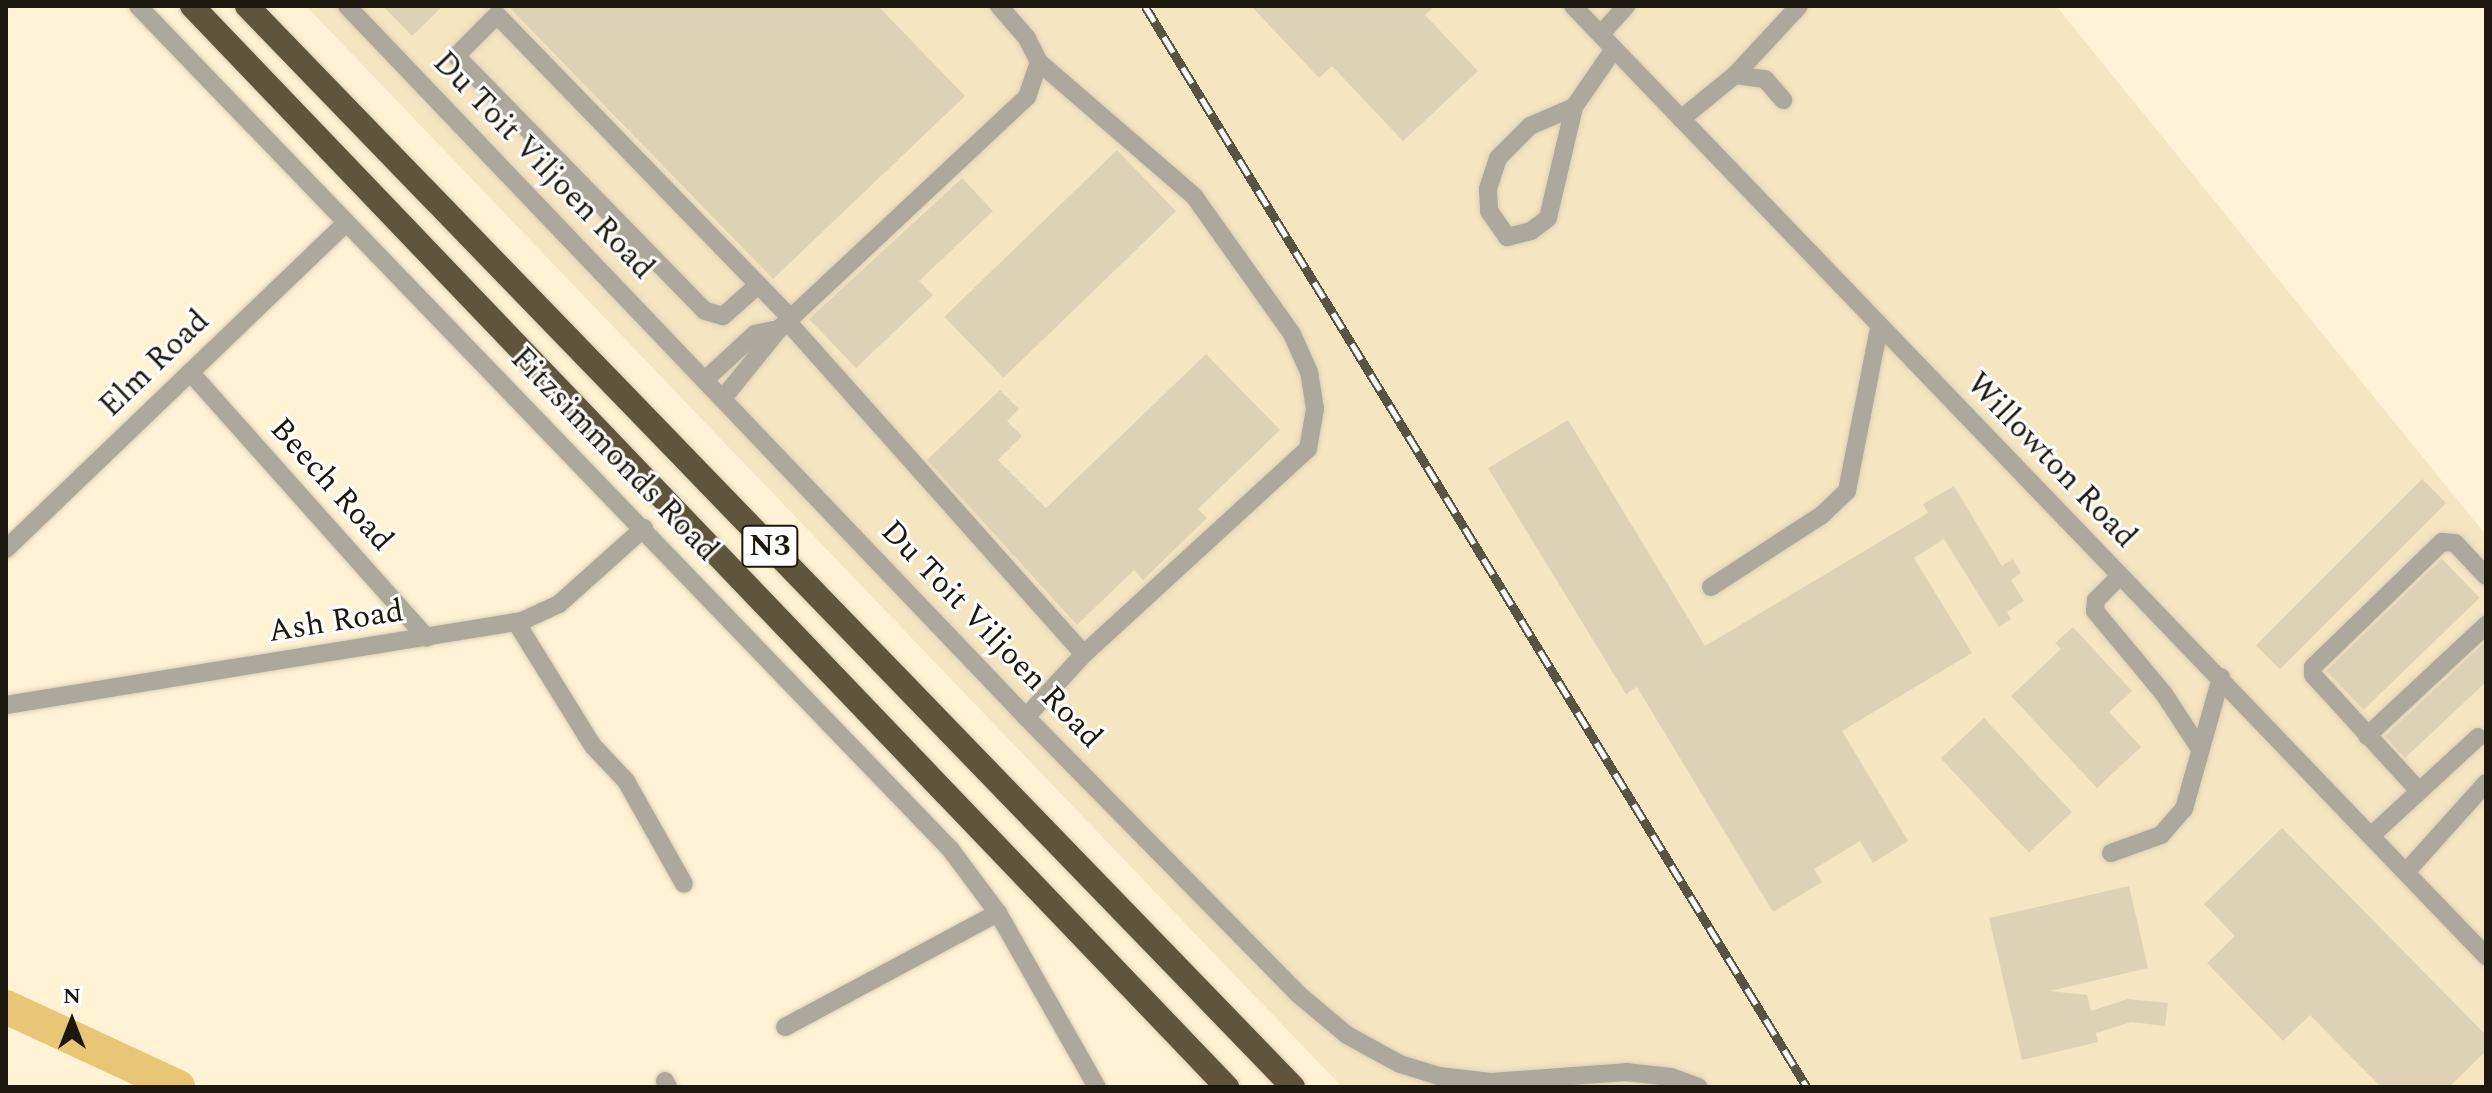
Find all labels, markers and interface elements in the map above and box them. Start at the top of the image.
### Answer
street label: Du Toit Viljoen Road [424,44,662,288]
street label: Elm Road [92,302,218,426]
street label: Fitzsimmonds Road [502,340,726,570]
street label: Willowton Road [1958,365,2144,557]
street label: Beech Road [261,410,401,560]
street label: Du Toit Viljoen Road [872,513,1110,757]
road number: N3 [740,520,800,572]
street label: Ash Road [266,592,406,652]
text: N [63,980,81,1013]
north arrow [32,981,112,1061]

